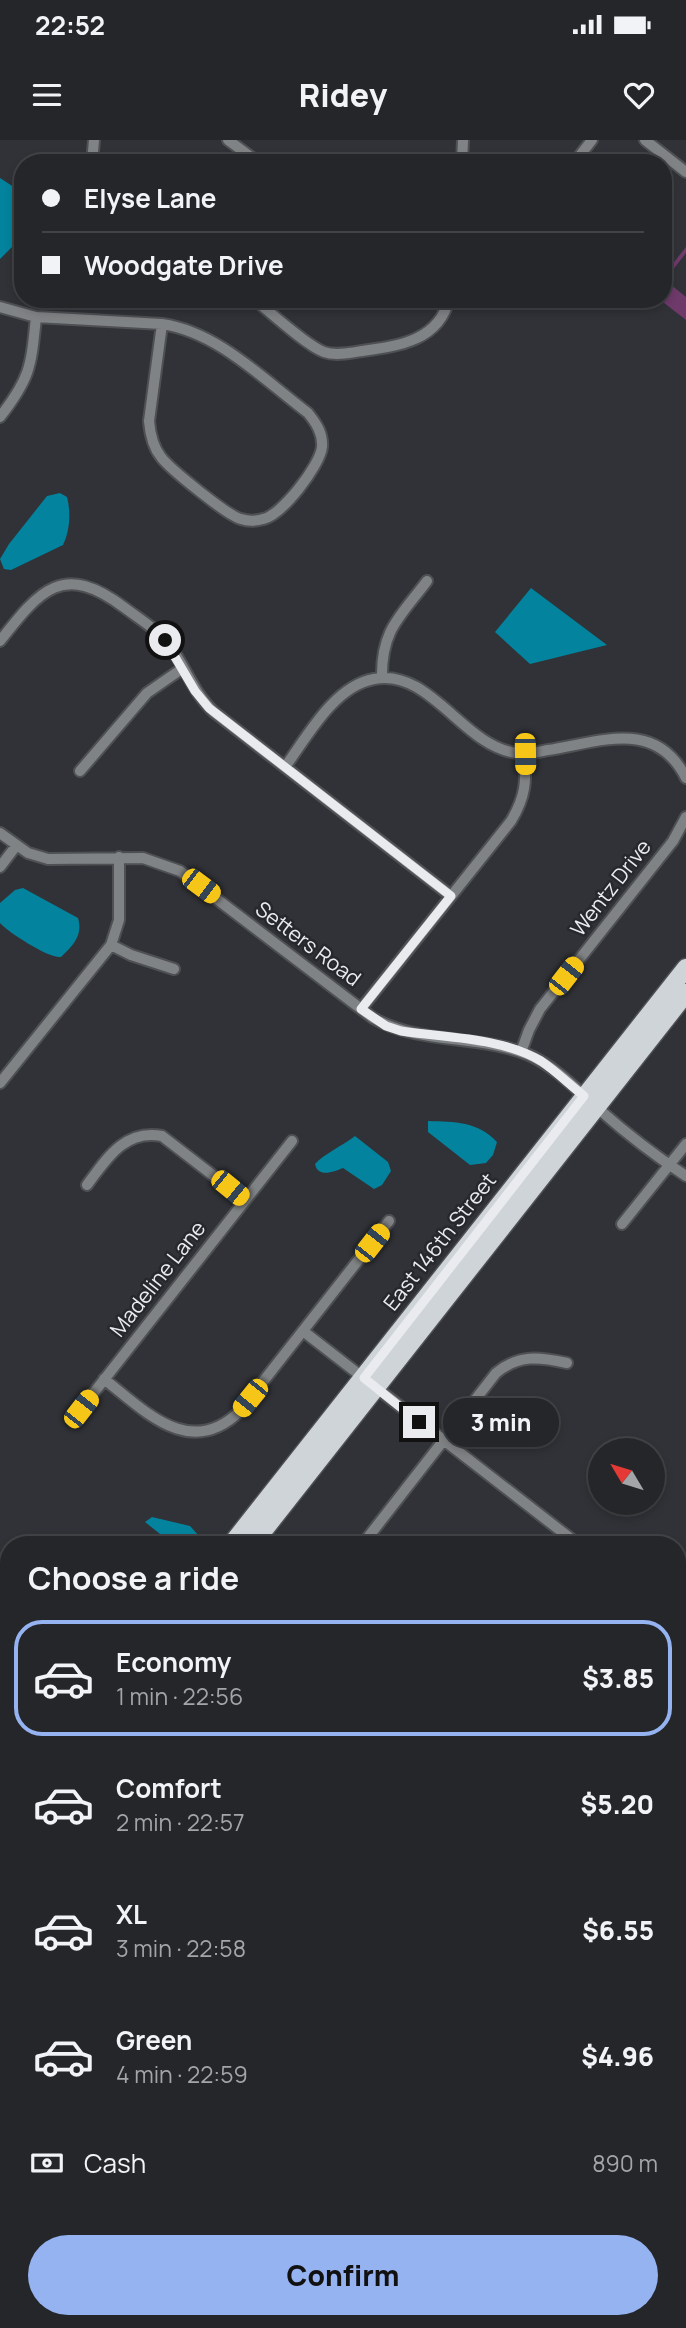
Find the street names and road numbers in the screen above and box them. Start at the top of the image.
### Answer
street label: Wentz Drive [564,833,657,942]
street label: Setters Road [250,894,367,992]
street label: East 146th Street [377,1167,502,1316]
street label: Madeline Lane [103,1215,211,1342]

